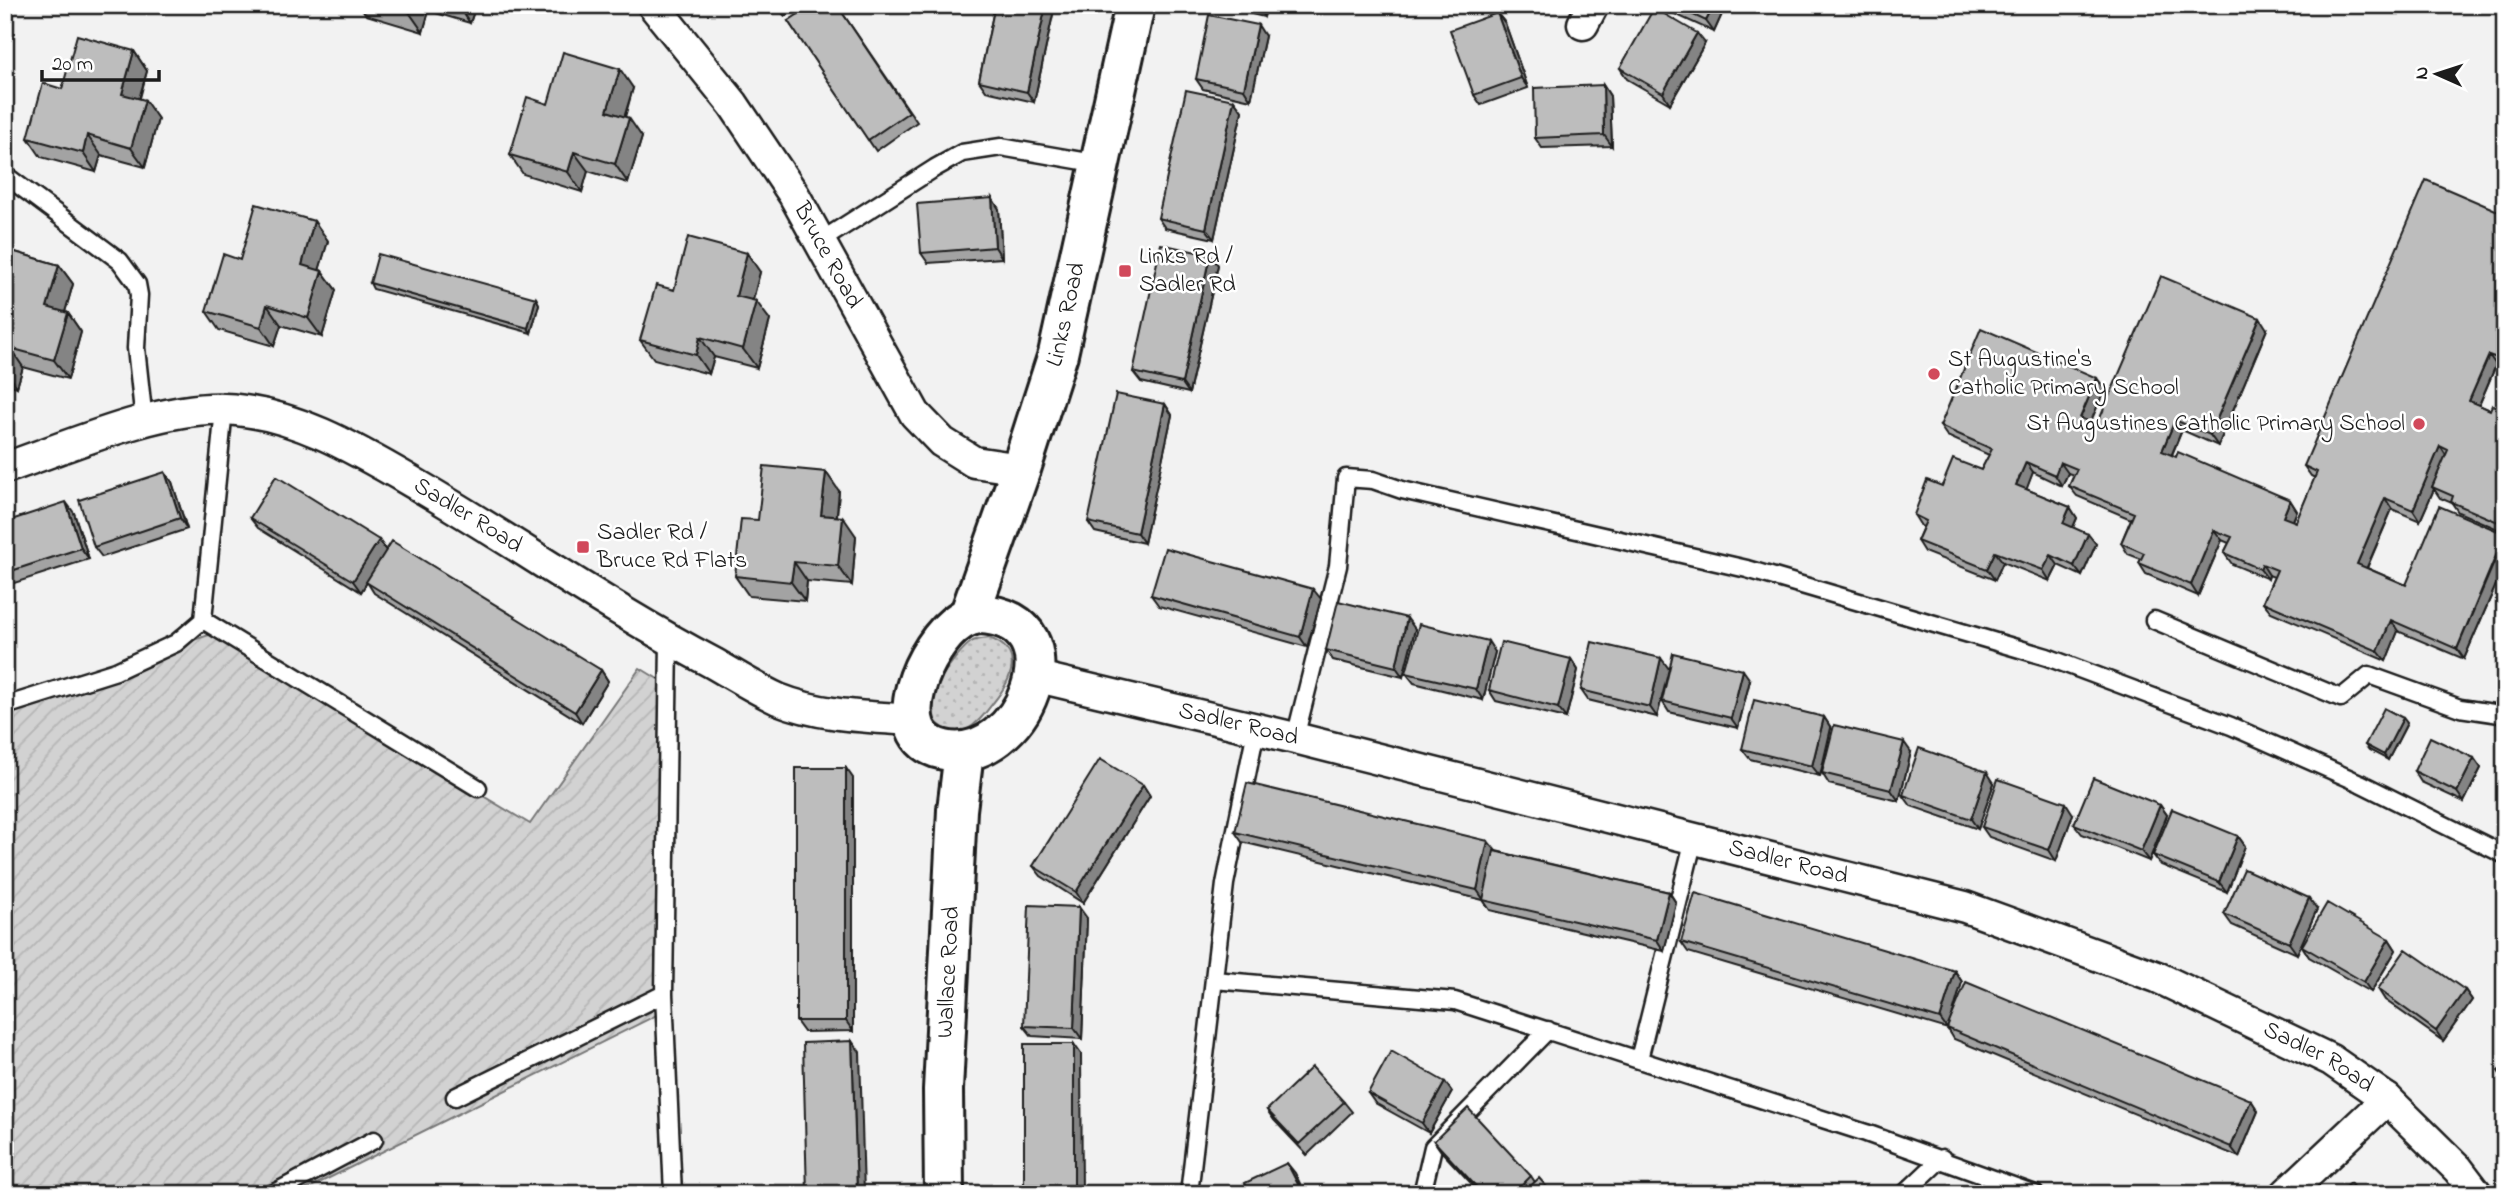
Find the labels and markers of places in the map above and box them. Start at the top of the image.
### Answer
place label: Links Rd / Sadler Rd [1139,240,1236,303]
marker: Links Rd / Sadler Rd [1117,263,1133,279]
place label: St Augustine's Catholic Primary School [1948,343,2179,407]
marker: St Augustine's Catholic Primary School [1926,366,1942,382]
place label: St Augustines Catholic Primary School [2027,407,2405,443]
marker: St Augustines Catholic Primary School [2411,416,2427,432]
place label: Sadler Rd / Bruce Rd Flats [596,516,747,579]
marker: Sadler Rd / Bruce Rd Flats [575,539,591,555]

